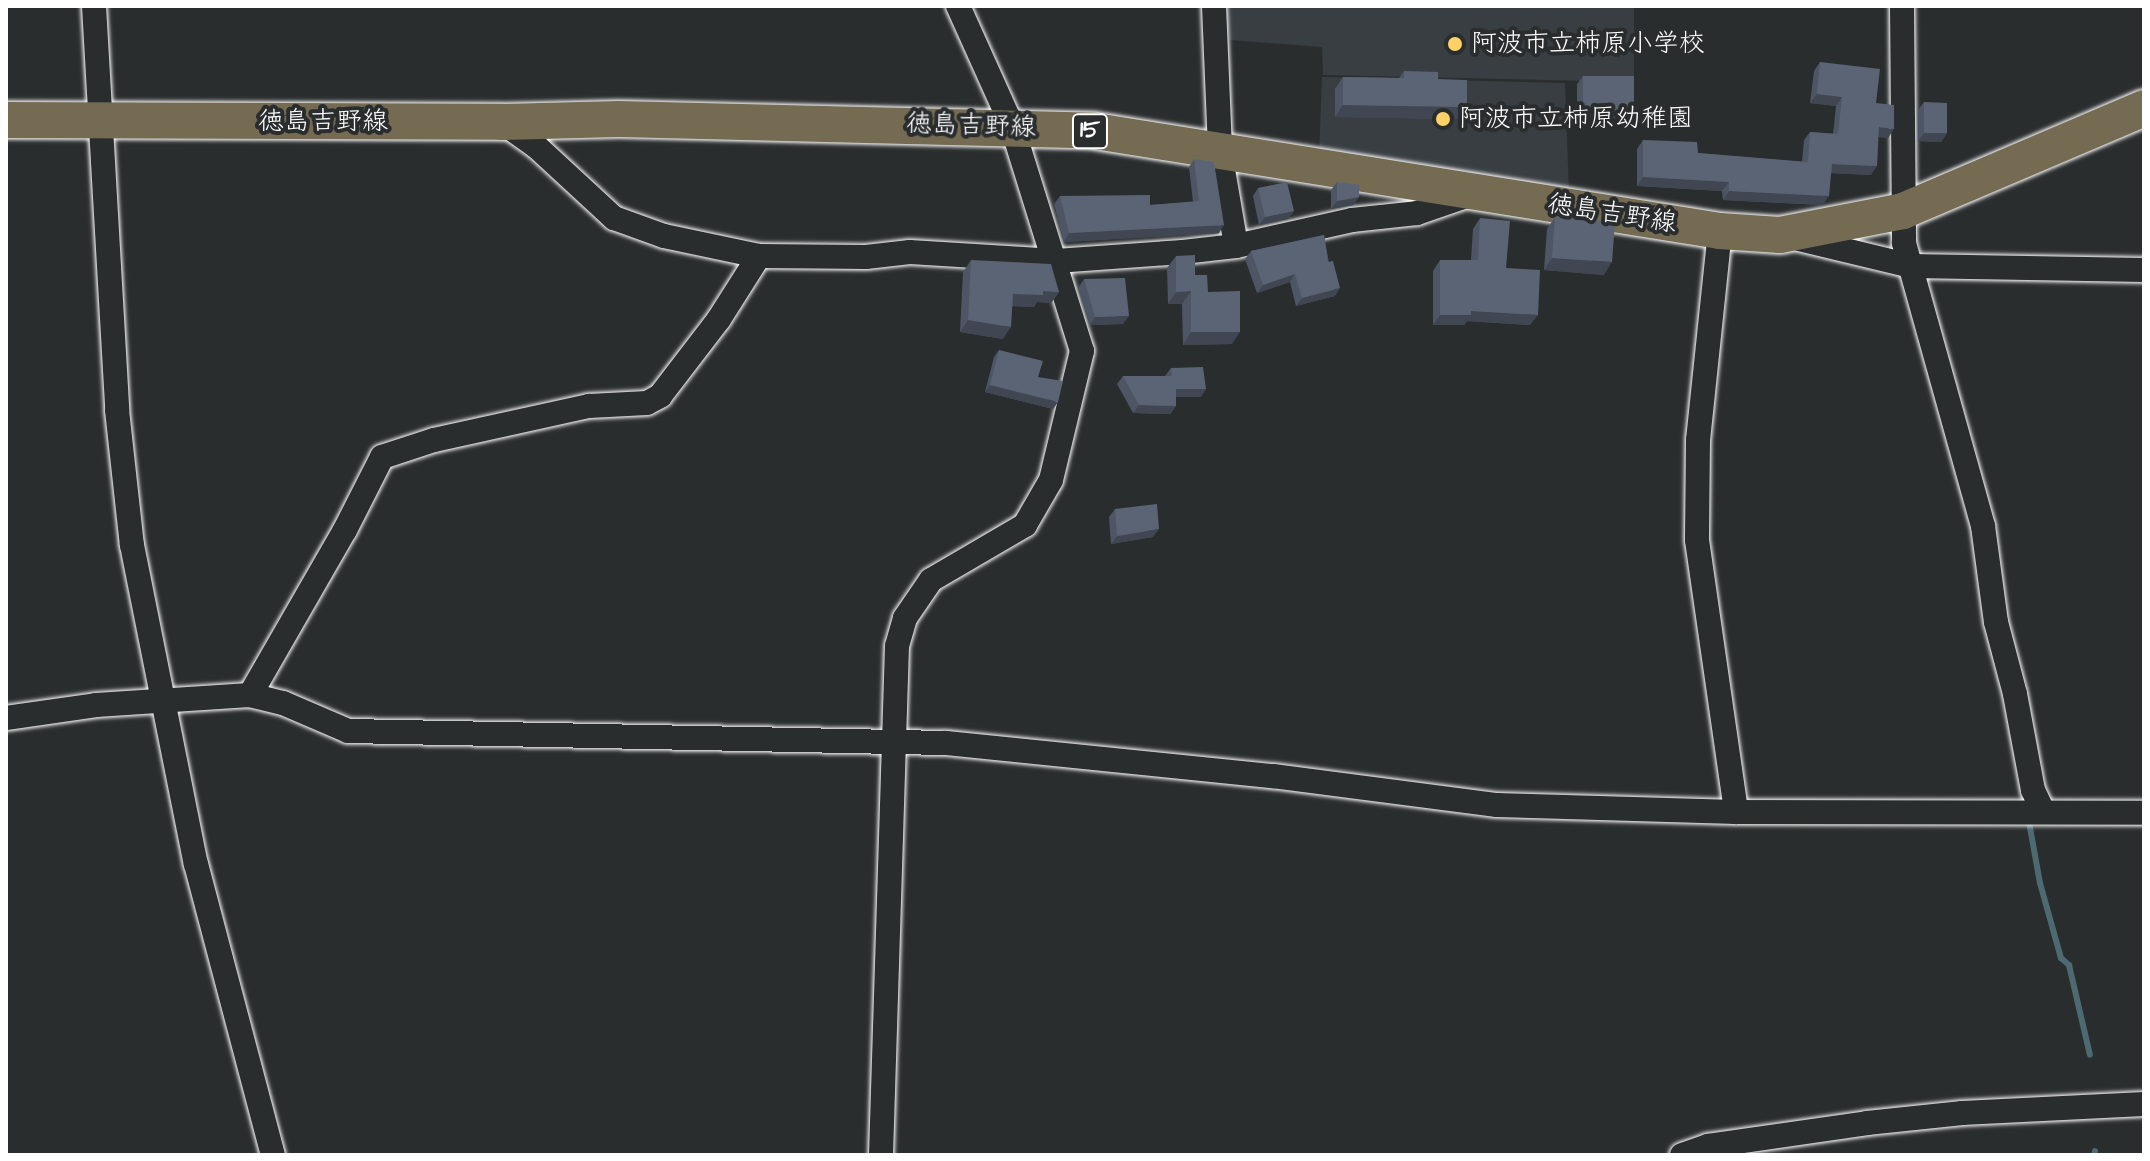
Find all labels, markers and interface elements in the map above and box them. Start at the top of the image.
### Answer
place label: 阿波市立柿原小学校 [1471,28,1705,60]
marker: 阿波市立柿原小学校 [1446,35,1464,53]
place label: 阿波市立柿原幼稚園 [1459,103,1693,135]
street label: 徳島吉野線 [258,106,388,138]
street label: 徳島吉野線 [905,108,1037,144]
marker: 阿波市立柿原幼稚園 [1434,110,1452,128]
road number: 15 [1070,111,1110,151]
street label: 徳島吉野線 [1545,188,1679,240]

